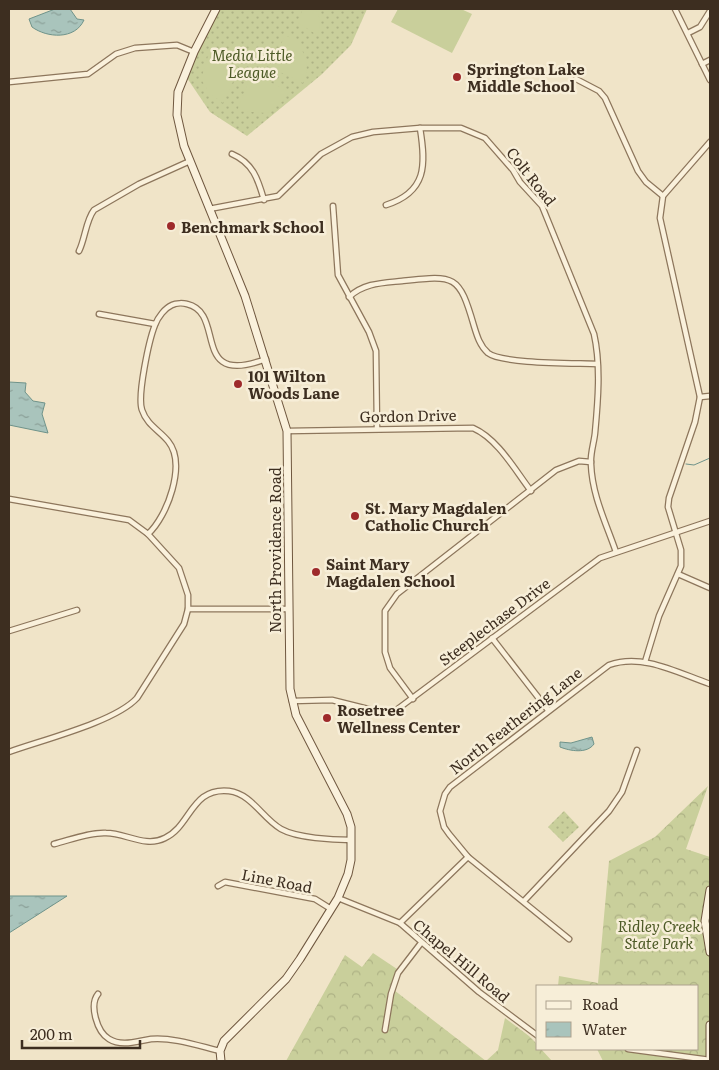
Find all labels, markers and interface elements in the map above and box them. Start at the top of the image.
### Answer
park label: Media Little League [212,43,292,83]
place label: Springton Lake Middle School [467,57,585,97]
marker: Springton Lake Middle School [451,71,463,83]
street label: Colt Road [502,142,562,210]
place label: Benchmark School [181,215,325,238]
marker: Benchmark School [165,220,177,232]
place label: 101 Wilton Woods Lane [248,364,340,404]
marker: 101 Wilton Woods Lane [232,378,244,390]
street label: Gordon Drive [359,403,457,427]
street label: North Providence Road [263,467,286,633]
place label: St. Mary Magdalen Catholic Church [365,496,507,536]
marker: St. Mary Magdalen Catholic Church [349,510,361,522]
place label: Saint Mary Magdalen School [326,552,456,592]
marker: Saint Mary Magdalen School [310,566,322,578]
street label: Steeplechase Drive [434,571,555,671]
street label: North Feathering Lane [444,661,586,779]
place label: Rosetree Wellness Center [337,698,460,738]
marker: Rosetree Wellness Center [321,712,333,724]
street label: Line Road [240,862,314,898]
street label: Chapel Hill Road [409,913,515,1007]
park label: Ridley Creek State Park [618,914,701,954]
legend [536,985,699,1050]
text: Road [582,992,618,1015]
text: Water [582,1017,627,1040]
scale bar [22,1018,140,1050]
text: 200 m [30,1022,73,1045]

